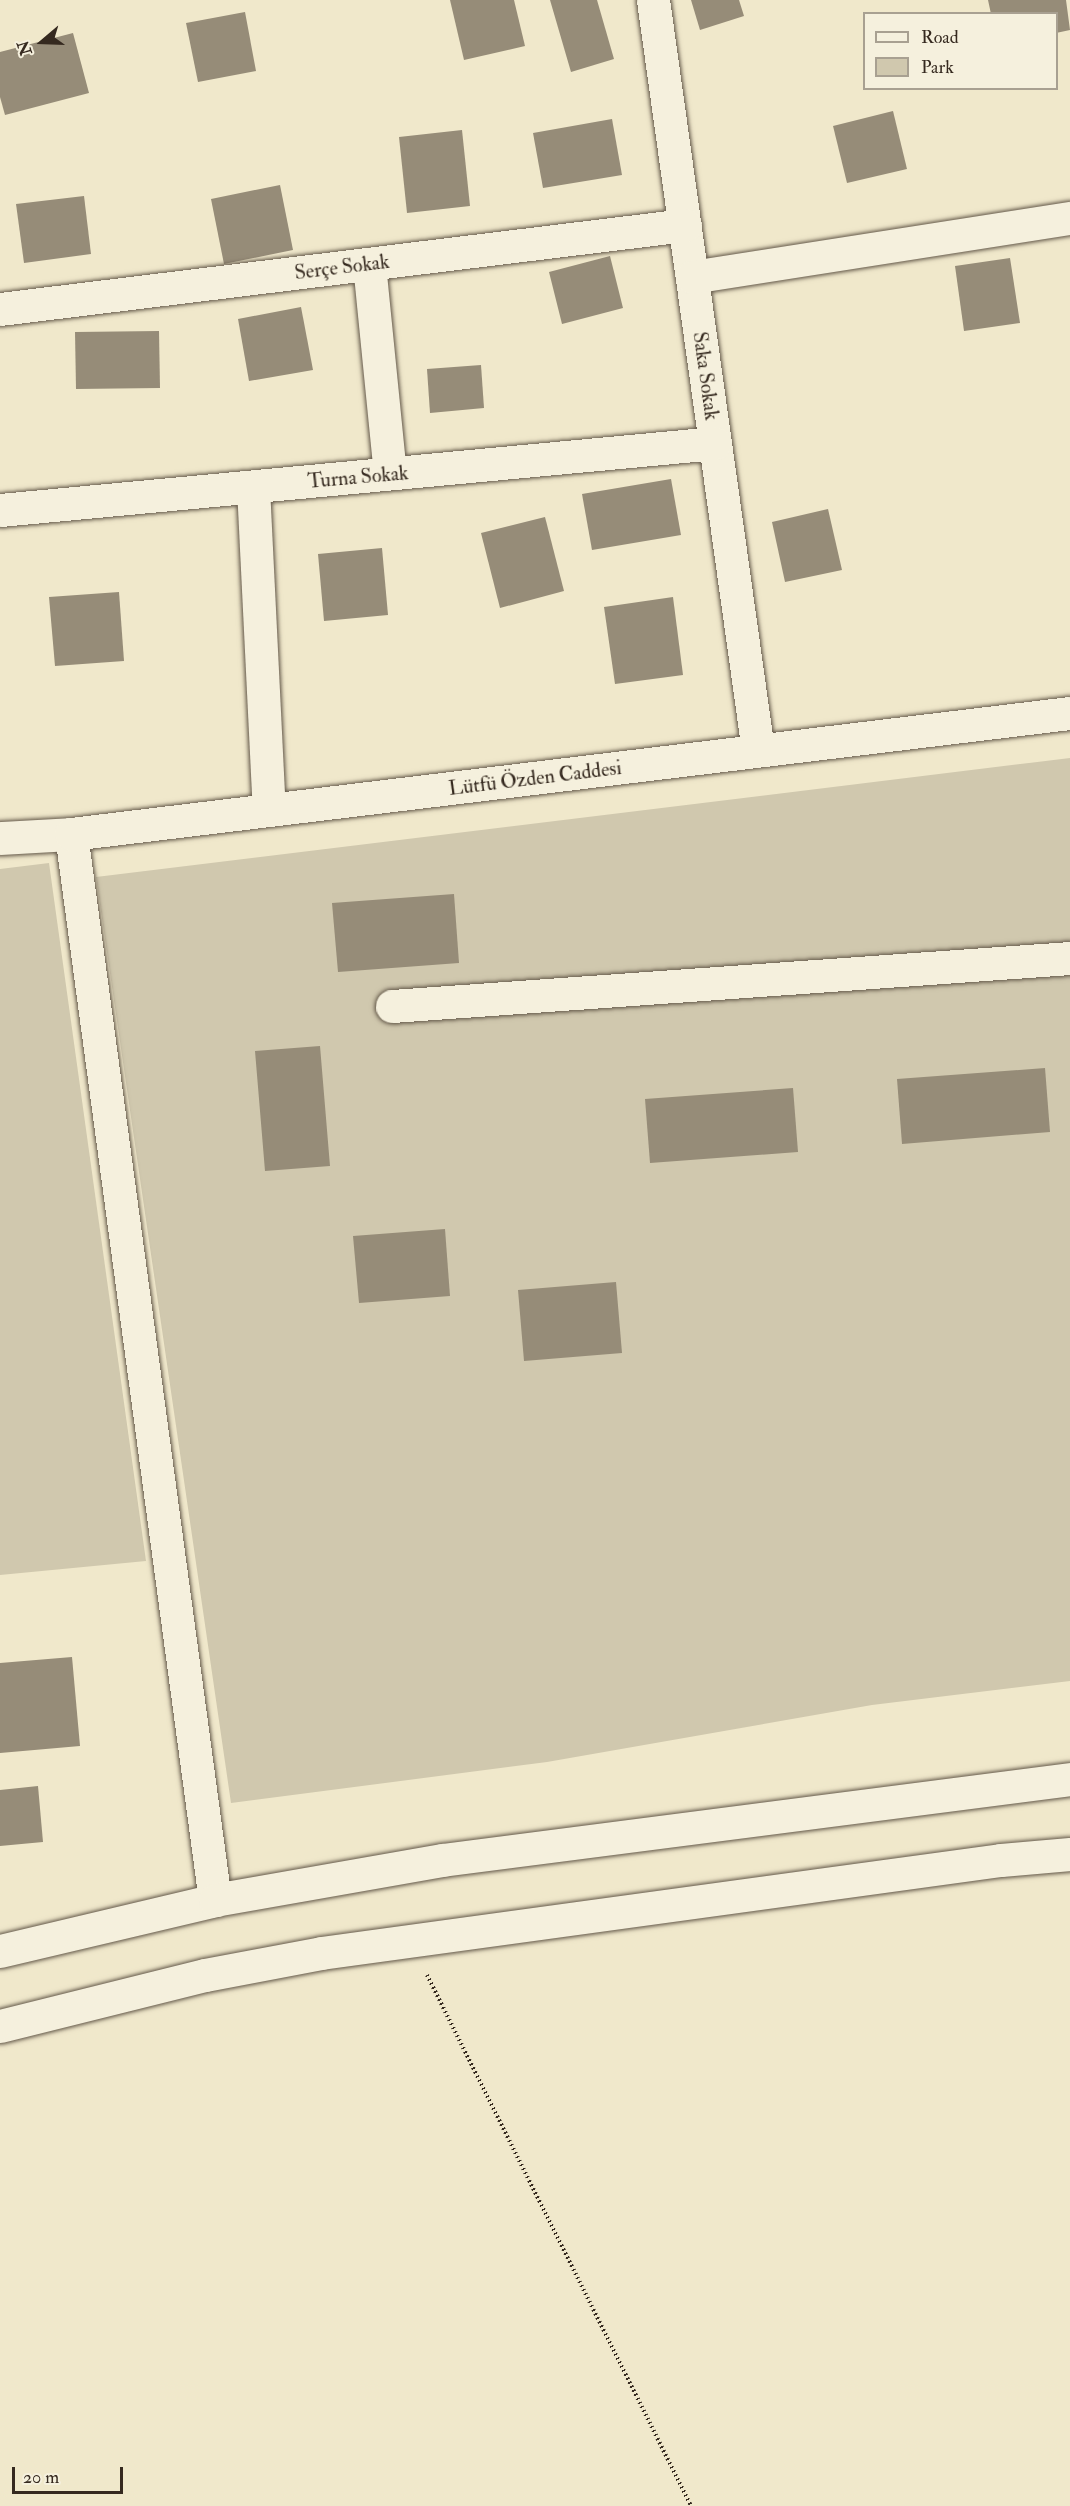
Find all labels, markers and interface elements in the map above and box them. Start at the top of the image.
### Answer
north arrow [12,12,72,72]
legend [863,12,1058,90]
text: Road [921,26,959,49]
text: N [13,38,37,58]
text: Park [921,56,954,79]
street label: Serçe Sokak [293,249,391,285]
street label: Saka Sokak [688,330,724,422]
street label: Turna Sokak [307,461,409,493]
street label: Lütfü Özden Caddesi [447,755,623,801]
scale bar [15,2455,126,2493]
text: 20 m [23,2466,59,2489]

